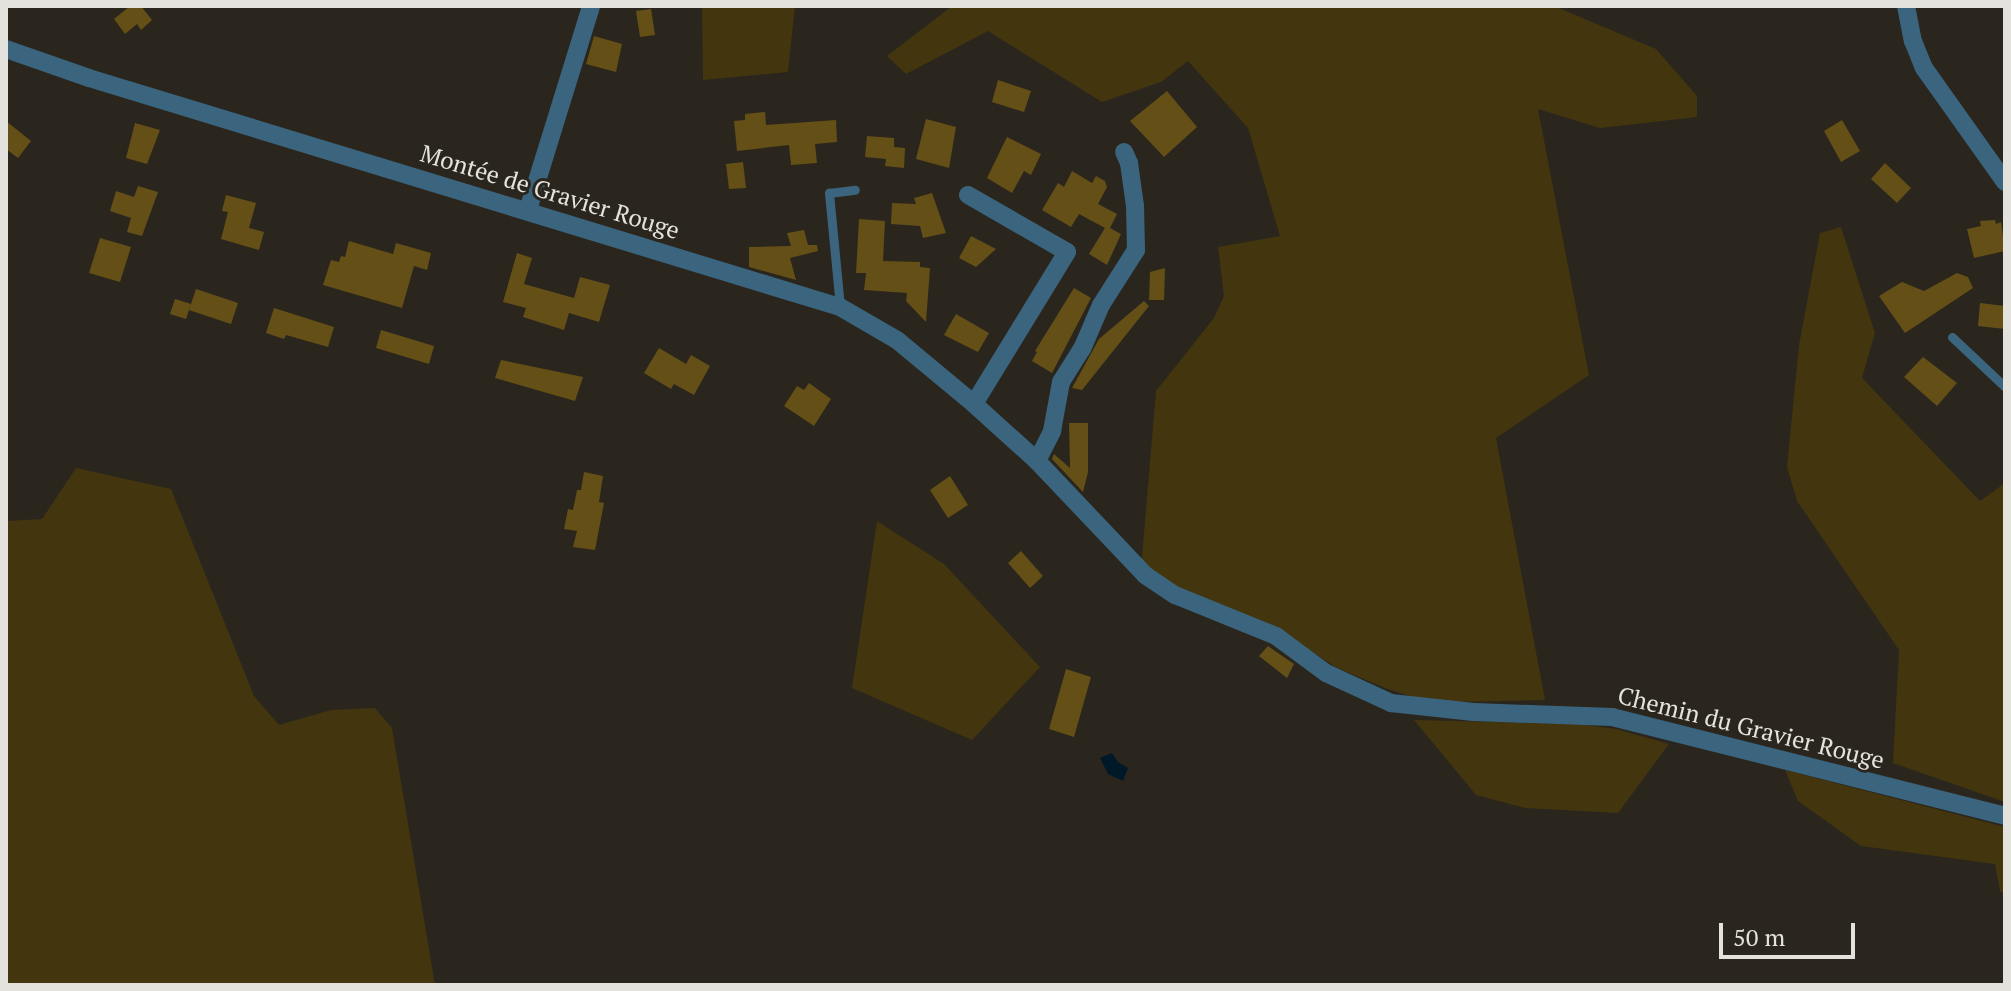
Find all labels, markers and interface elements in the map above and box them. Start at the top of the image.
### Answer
street label: Montée de Gravier Rouge [417,139,683,245]
street label: Chemin du Gravier Rouge [1615,681,1887,775]
scale bar [1723,907,1859,957]
text: 50 m [1733,921,1785,953]

